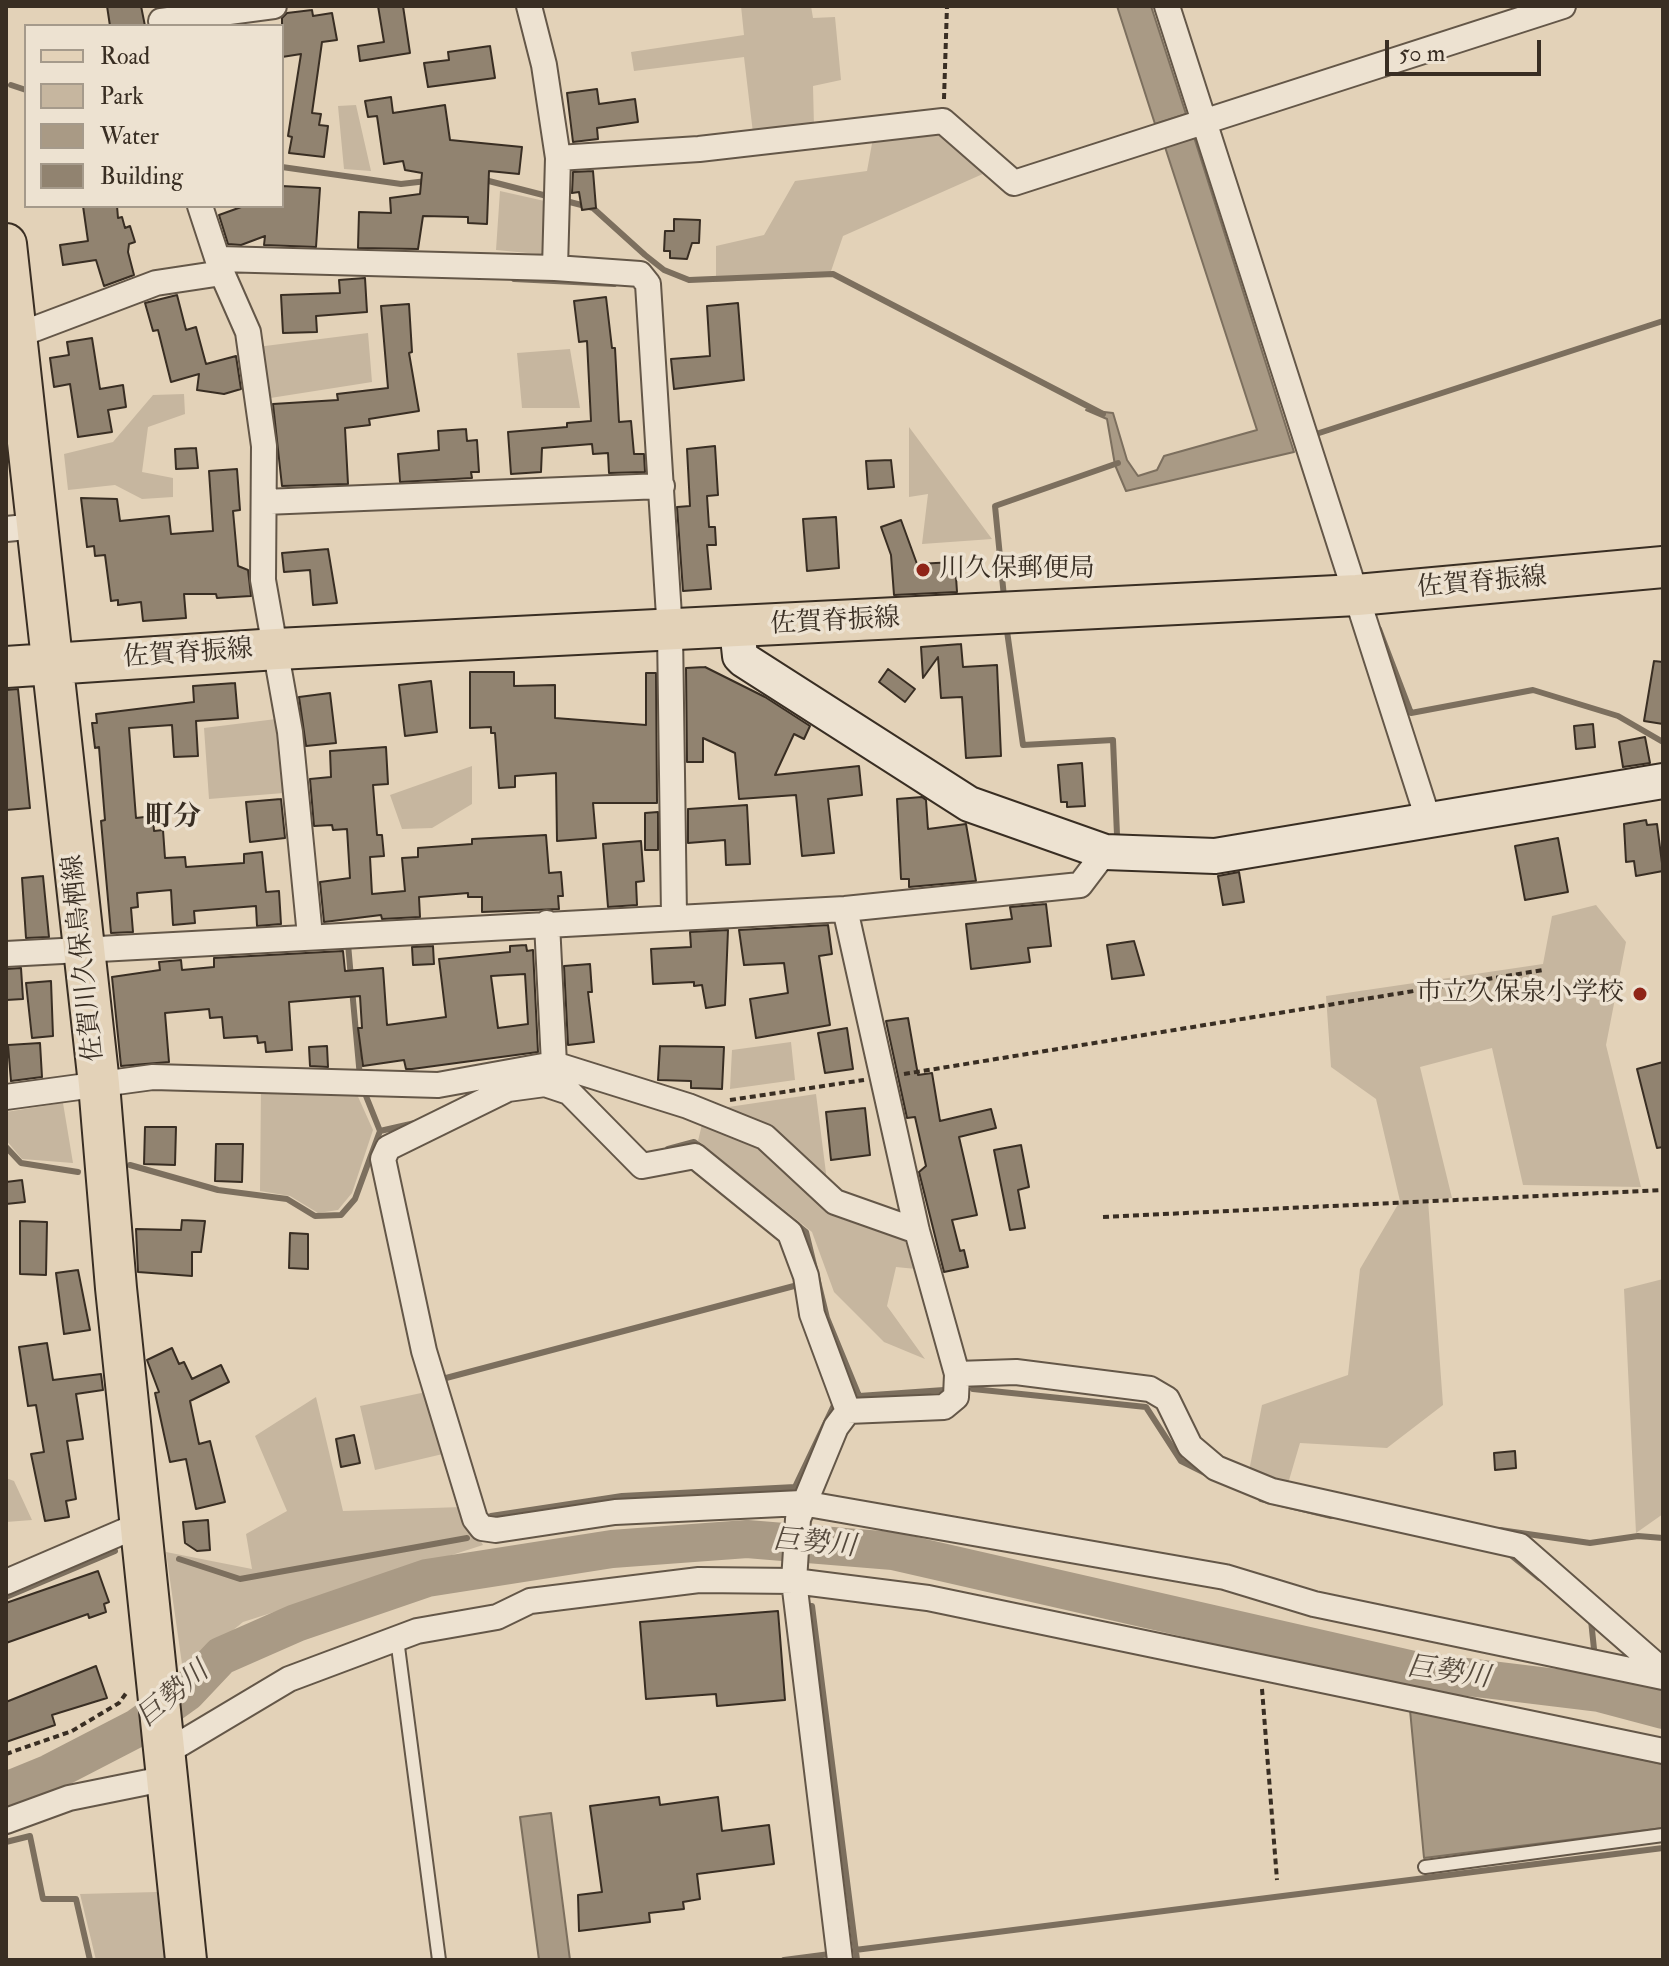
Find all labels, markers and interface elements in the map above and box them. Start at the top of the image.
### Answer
legend [24,24,284,208]
scale bar [1389,24,1545,74]
text: 50 m [1399,38,1445,69]
text: Road [100,41,150,72]
text: Park [100,81,144,112]
text: Water [100,121,159,152]
text: Building [100,161,183,192]
place label: 川久保郵便局 [939,554,1095,586]
marker: 川久保郵便局 [914,561,932,579]
street label: 佐賀脊振線 [1416,563,1548,605]
street label: 佐賀脊振線 [769,604,901,642]
street label: 佐賀脊振線 [122,635,254,675]
district label: 町分 [145,802,201,836]
street label: 佐賀川久保鳥栖線 [59,853,111,1063]
place label: 市立久保泉小学校 [1416,978,1624,1010]
marker: 市立久保泉小学校 [1631,985,1649,1003]
water label: 巨勢川 [771,1525,857,1565]
water label: 巨勢川 [1404,1652,1492,1696]
water label: 巨勢川 [131,1656,217,1736]

